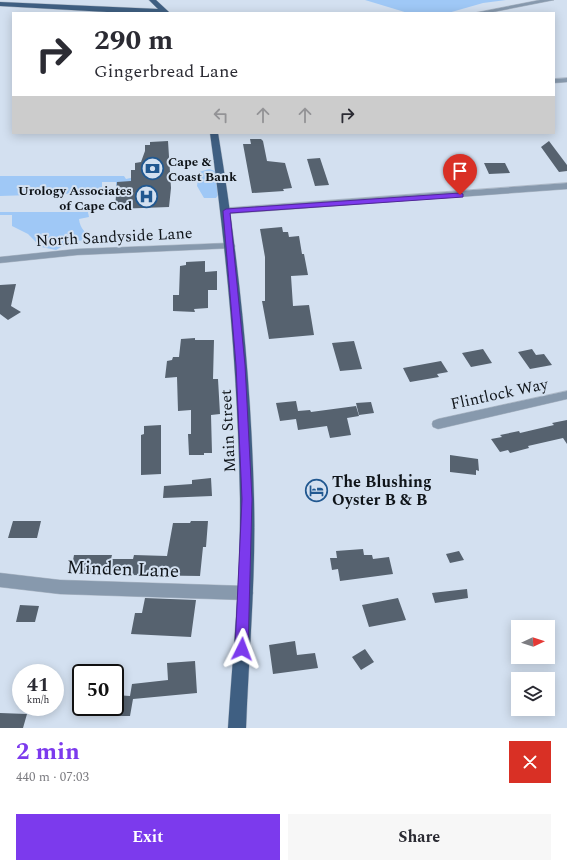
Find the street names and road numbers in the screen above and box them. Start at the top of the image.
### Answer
street label: North Sandyside Lane [35,221,193,253]
street label: Flintlock Way [448,372,551,416]
street label: Main Street [214,388,242,473]
street label: Minden Lane [66,553,180,586]

